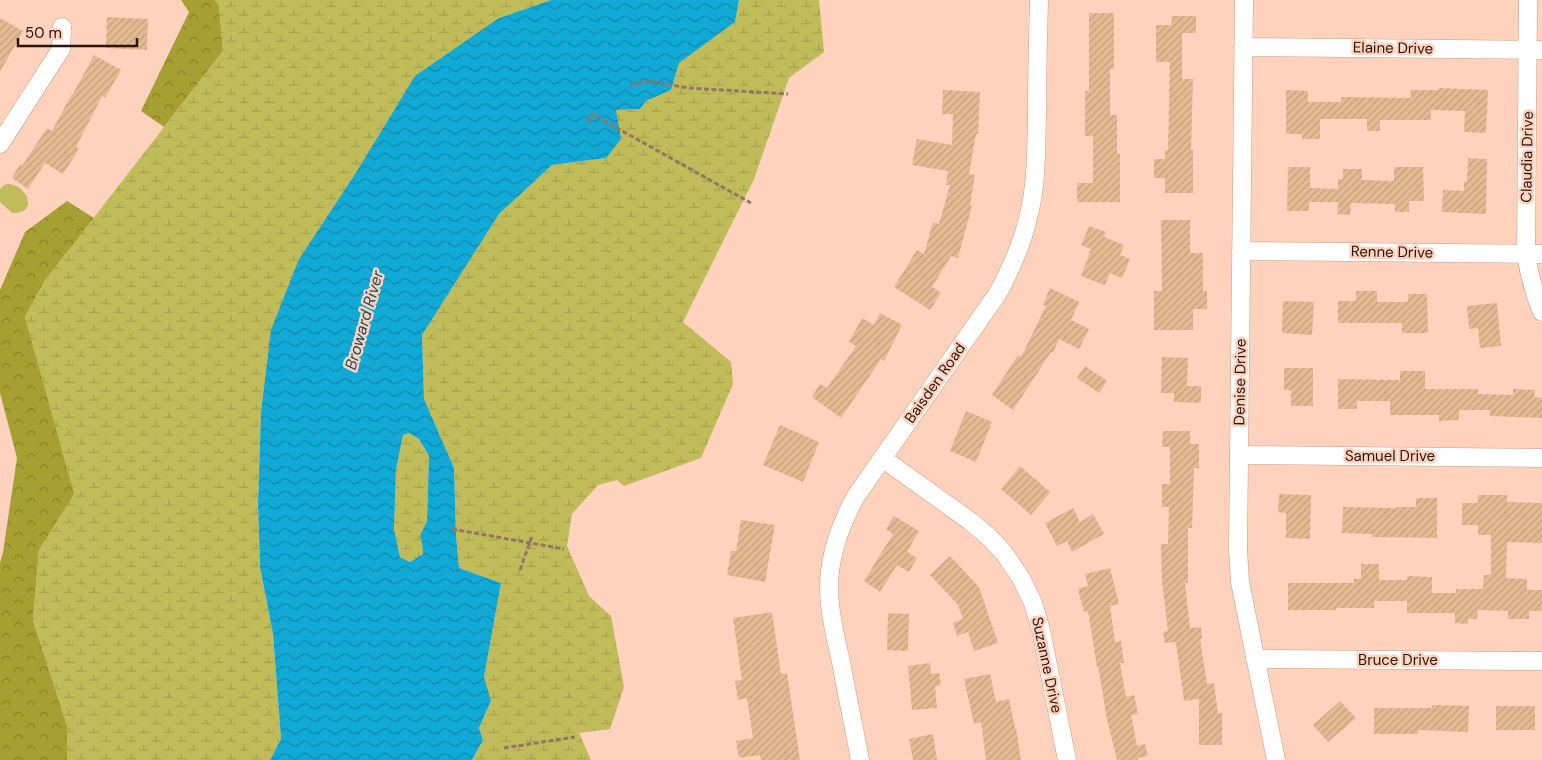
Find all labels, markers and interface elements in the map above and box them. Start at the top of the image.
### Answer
scale bar [18,15,136,47]
text: 50 m [25,23,62,43]
street label: Elaine Drive [1353,37,1433,59]
street label: Claudia Drive [1516,111,1538,203]
street label: Renne Drive [1351,241,1433,263]
water label: Broward River [340,267,388,372]
street label: Baisden Road [900,339,970,427]
street label: Denise Drive [1229,339,1251,425]
street label: Samuel Drive [1345,446,1435,466]
street label: Suzanne Drive [1027,615,1067,715]
street label: Bruce Drive [1358,650,1438,670]

